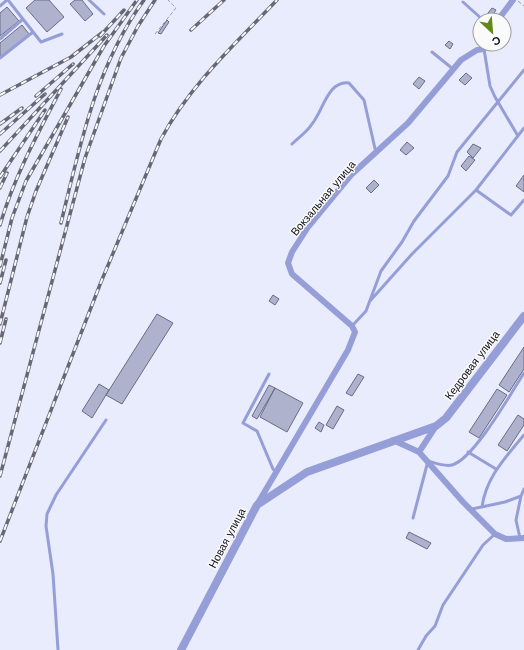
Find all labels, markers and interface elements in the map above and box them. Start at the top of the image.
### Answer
north arrow [472,12,512,52]
text: С [490,33,503,48]
street label: Вокзальная улица [288,158,359,238]
street label: Кедровая улица [442,328,503,402]
street label: Новая улица [206,505,249,570]

